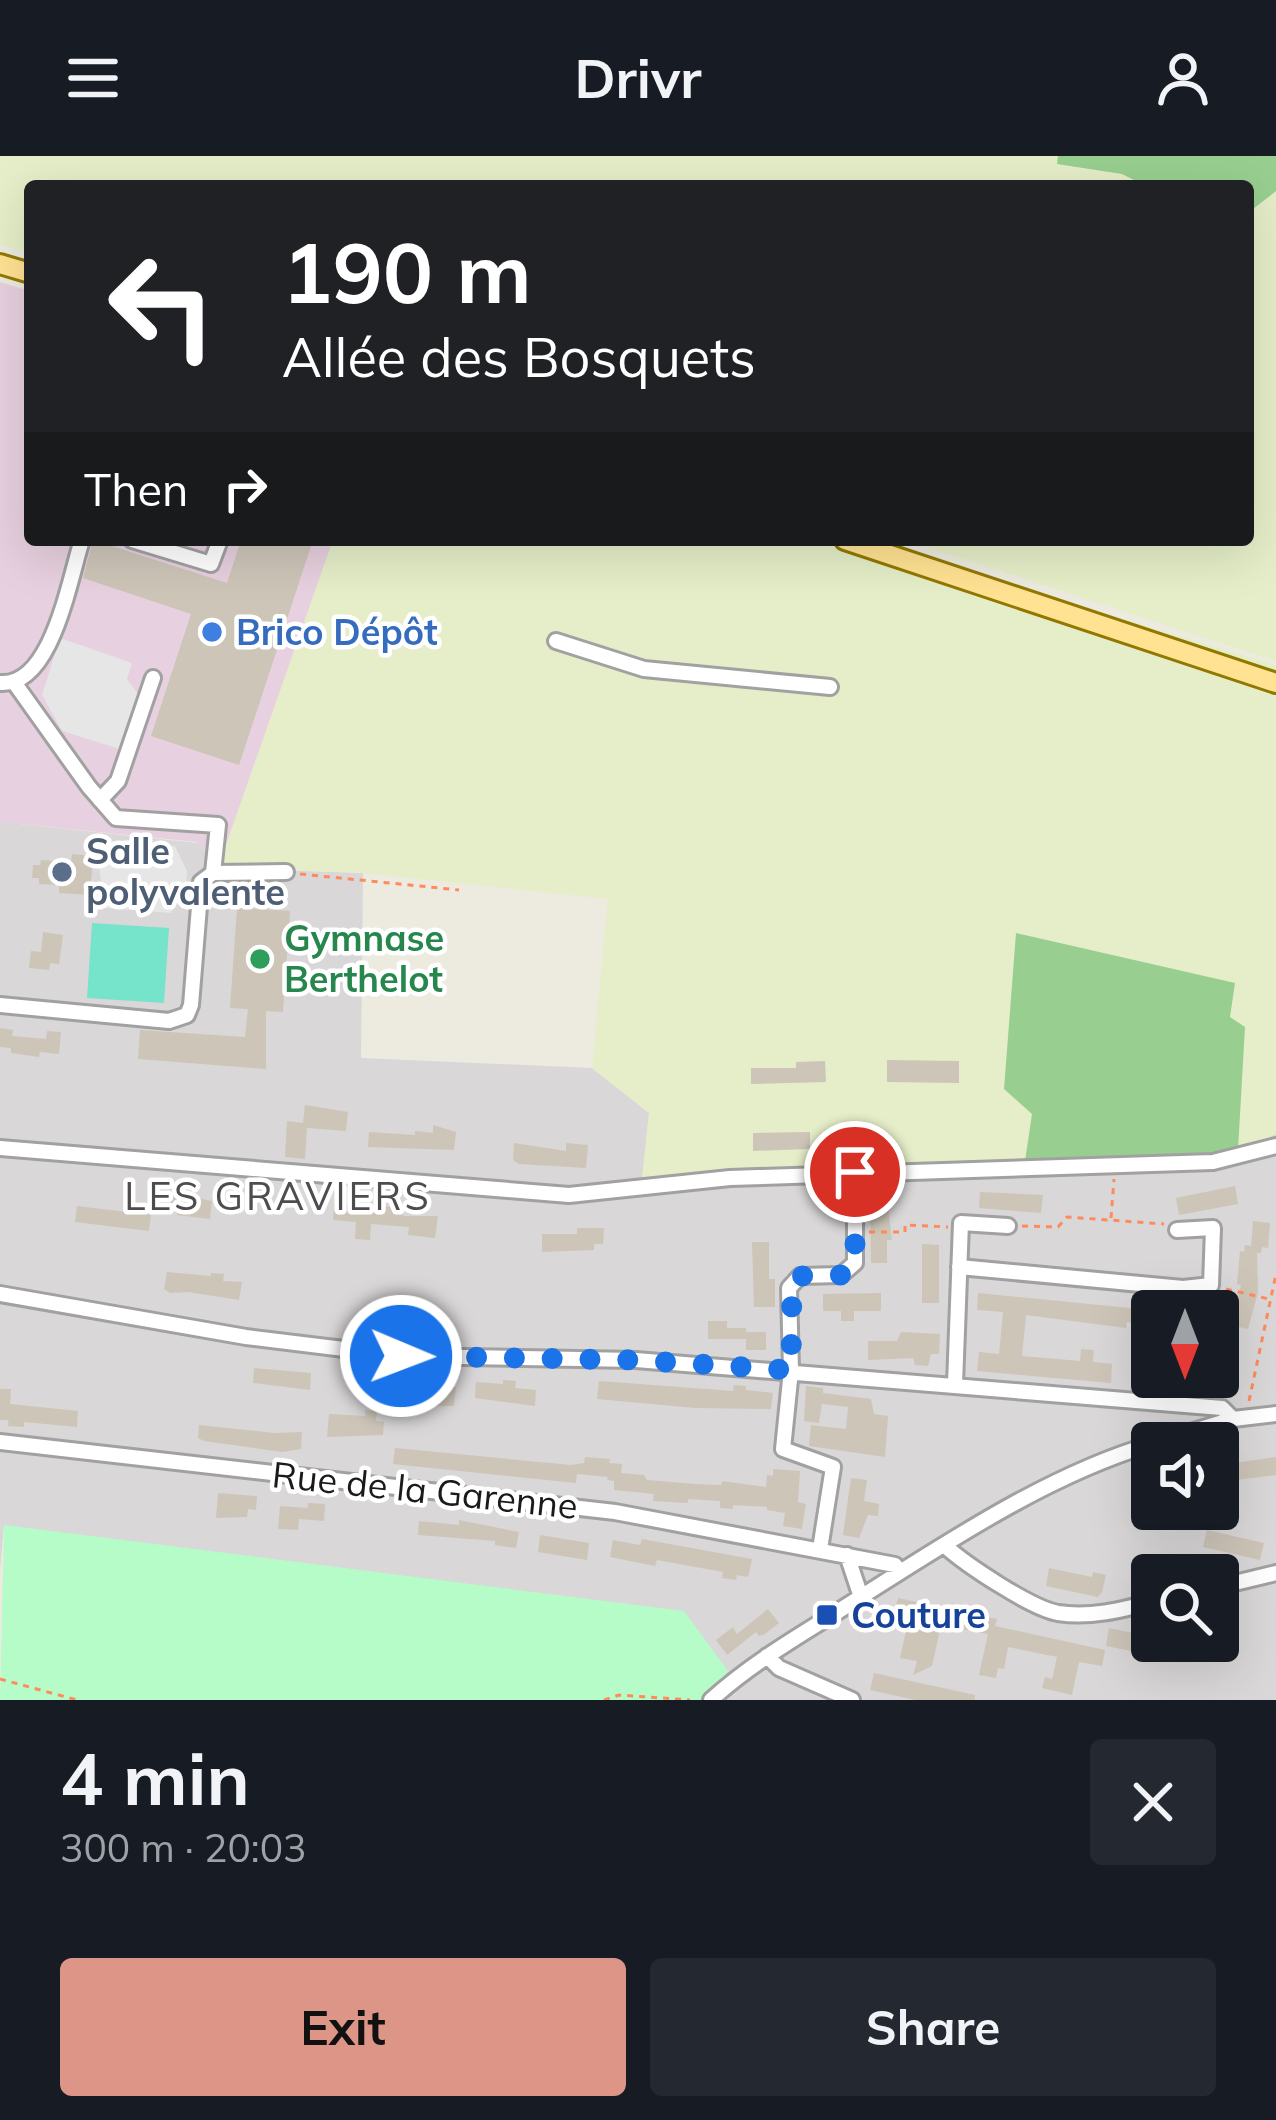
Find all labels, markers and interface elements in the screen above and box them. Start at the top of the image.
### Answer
text: Drivr [574,44,702,112]
icon: menu [60,45,126,111]
icon: person [1150,45,1216,111]
text: 190 m [282,219,532,324]
icon: left [84,228,240,384]
text: Allée des Bosquets [282,323,756,391]
icon: right [212,456,278,522]
text: Then [84,461,188,517]
place label: Brico Dépôt [236,609,438,654]
marker: Brico Dépôt [199,619,225,645]
place label: Salle polyvalente [86,828,285,914]
marker: Salle polyvalente [49,859,75,885]
place label: Gymnase Berthelot [284,915,444,1001]
marker: Gymnase Berthelot [247,946,273,972]
pin [804,1121,906,1223]
icon: arrive [822,1139,888,1205]
district label: LES GRAVIERS [124,1171,432,1220]
north arrow [1131,1290,1239,1398]
map controls [1131,1290,1239,1662]
position arrow [338,1293,464,1419]
button: sound [1131,1422,1239,1530]
street label: Rue de la Garenne [270,1451,580,1528]
button: search [1131,1554,1239,1662]
place label: Couture [851,1592,986,1637]
marker: Couture [814,1602,840,1628]
text: 4 min [60,1733,250,1823]
button: close [1090,1739,1216,1865]
text: 300 m · 20:03 [60,1823,306,1872]
button: Exit [60,1958,626,2096]
button: Share [650,1958,1216,2096]

